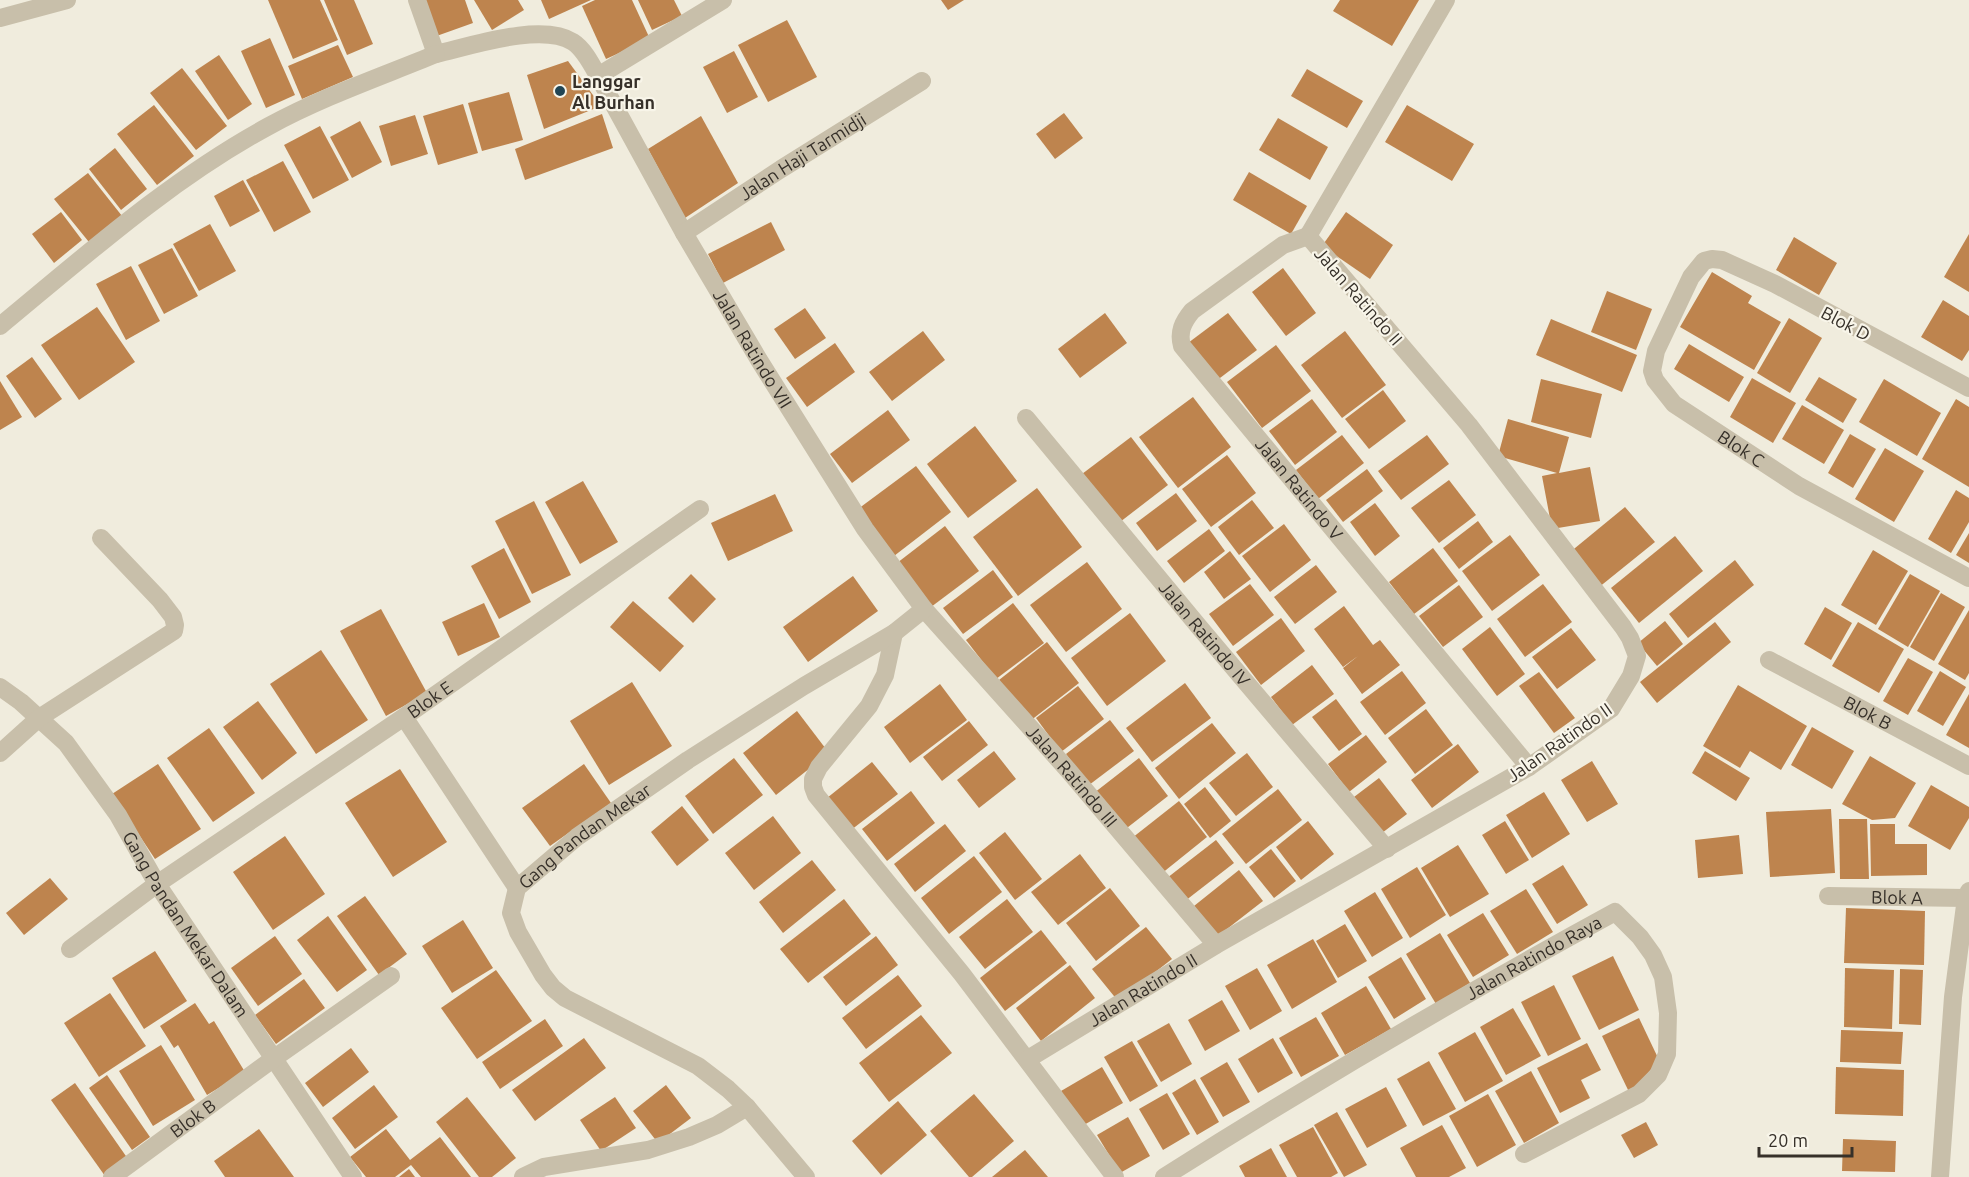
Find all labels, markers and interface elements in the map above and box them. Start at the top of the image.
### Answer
place label: Langgar Al Burhan [572,71,655,112]
marker: Langgar Al Burhan [553,84,567,98]
street label: Jalan Haji Tarmidji [735,109,869,204]
street label: Jalan Ratindo II [1311,243,1407,349]
street label: Jalan Ratindo VII [710,286,796,412]
street label: Blok D [1818,302,1874,344]
street label: Blok C [1714,426,1768,470]
street label: Jalan Ratindo V [1252,434,1348,544]
street label: Jalan Ratindo IV [1155,577,1255,690]
street label: Blok E [403,676,456,722]
street label: Blok B [1841,692,1895,733]
street label: Jalan Ratindo II [1503,699,1615,785]
street label: Jalan Ratindo III [1023,721,1122,831]
street label: Gang Pandan Mekar [514,779,654,892]
street label: Gang Pandan Mekar Dalam [119,828,253,1021]
street label: Blok A [1871,887,1923,907]
street label: Jalan Ratindo Raya [1462,911,1605,1003]
street label: Jalan Ratindo II [1085,949,1200,1030]
street label: Blok B [166,1095,219,1141]
scale bar [1759,1120,1852,1158]
text: 20 m [1768,1130,1808,1150]

